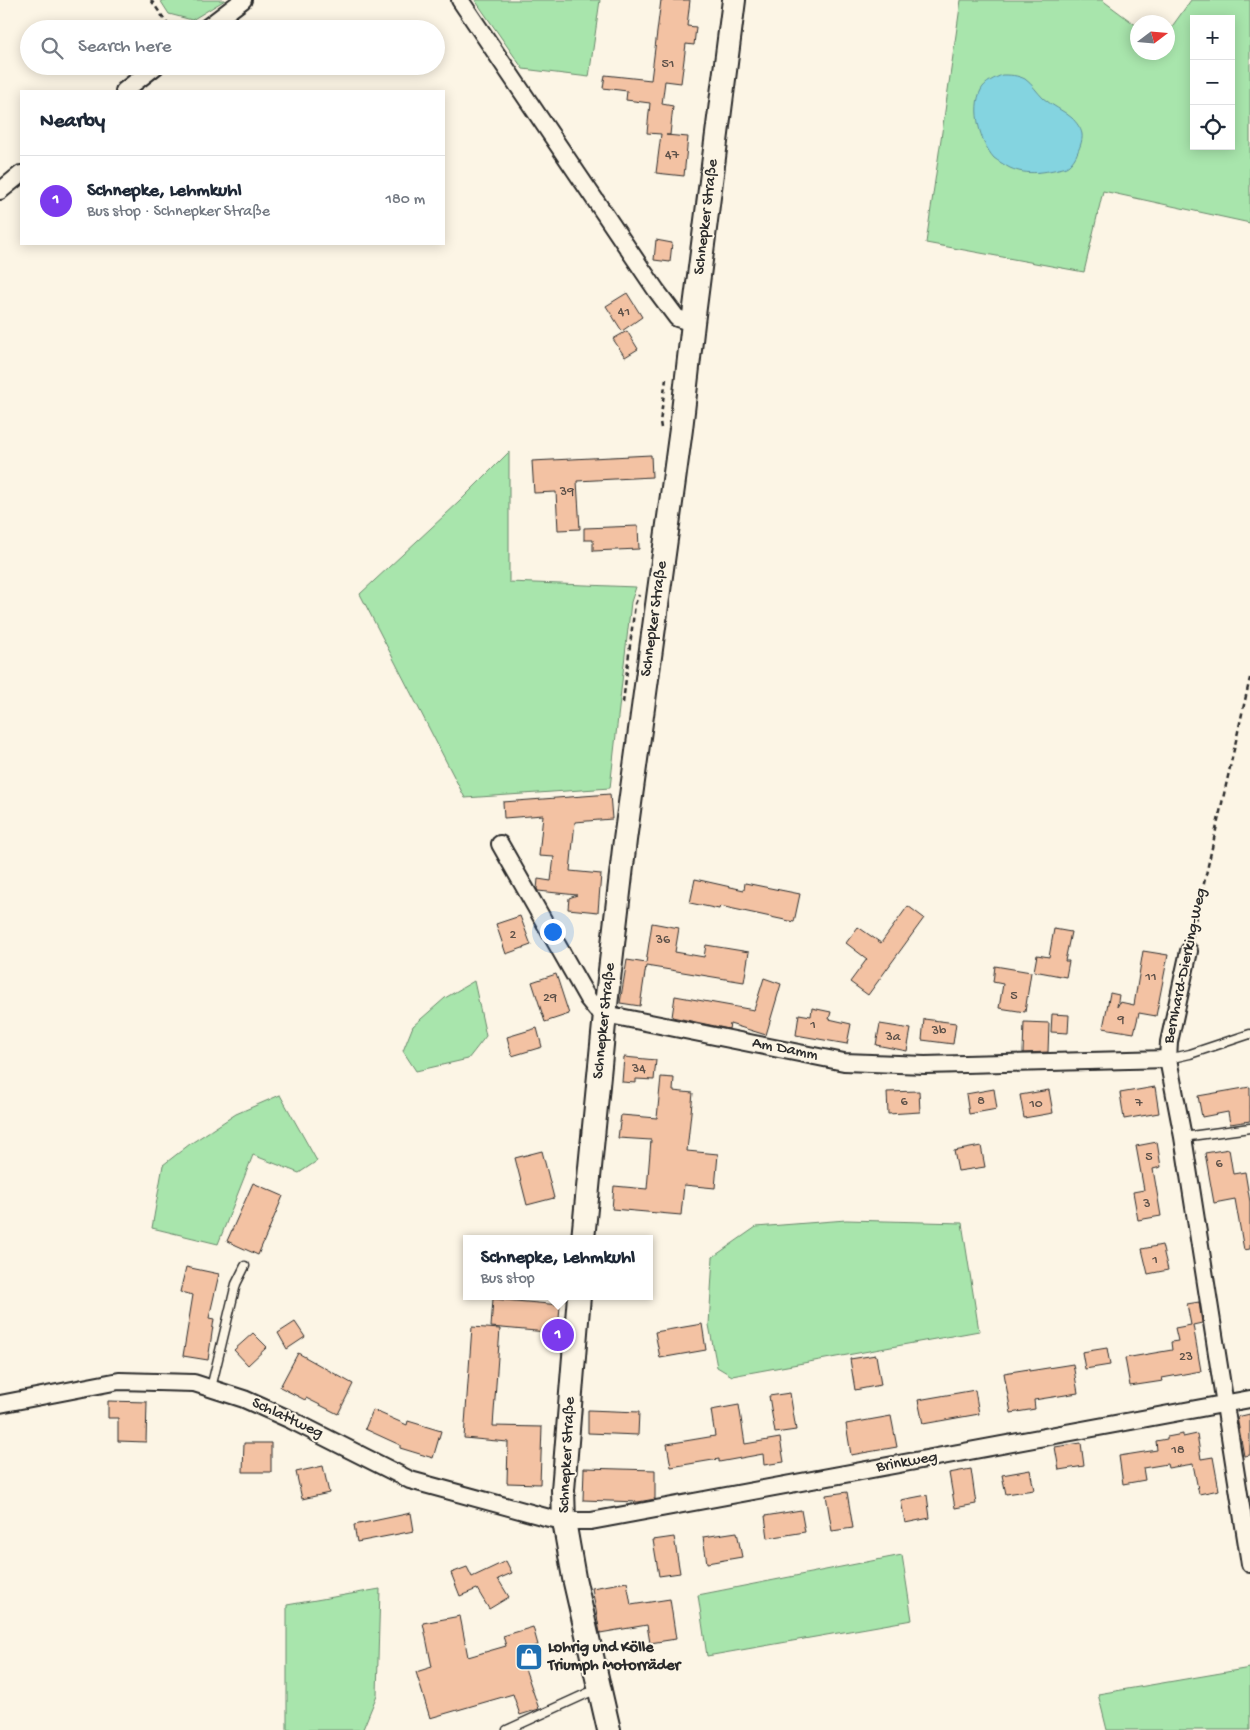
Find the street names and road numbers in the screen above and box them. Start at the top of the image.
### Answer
street label: Schnepker Straße [690,157,724,276]
street label: Schnepker Straße [637,559,673,678]
street label: Bernhard-Dierking-Weg [1160,887,1212,1046]
street label: Schnepker Straße [589,961,621,1080]
street label: Am Damm [750,1034,820,1066]
street label: Schlattweg [248,1394,326,1444]
street label: Schnepker Straße [555,1396,581,1514]
street label: Brinkweg [874,1448,939,1478]

